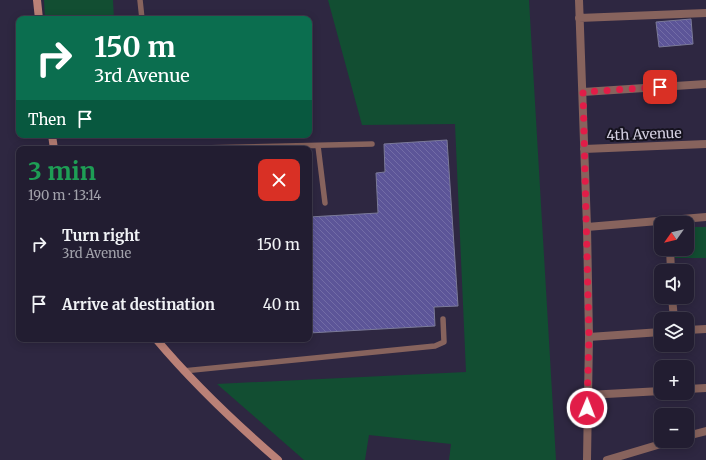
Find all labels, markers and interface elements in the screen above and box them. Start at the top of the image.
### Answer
text: 150 m [94,29,176,65]
icon: right [28,32,80,84]
text: 3rd Avenue [94,64,190,87]
pin [643,70,677,104]
icon: arrive [649,76,671,98]
icon: arrive [74,108,96,130]
text: Then [28,110,66,129]
street label: 4th Avenue [606,124,682,144]
text: 3 min [28,156,96,187]
button: close [258,159,300,201]
text: 190 m · 13:14 [28,187,101,204]
north arrow [654,216,694,256]
map controls [654,216,694,448]
text: Turn right [62,226,140,245]
icon: right [28,233,50,255]
text: 150 m [257,235,300,254]
text: 3rd Avenue [62,245,131,262]
button: sound [654,264,694,304]
icon: arrive [28,293,50,315]
text: Arrive at destination [62,295,215,314]
text: 40 m [263,295,300,314]
button: layers [654,312,694,352]
button: + [654,360,694,400]
position arrow [566,387,608,429]
button: − [654,408,694,448]

